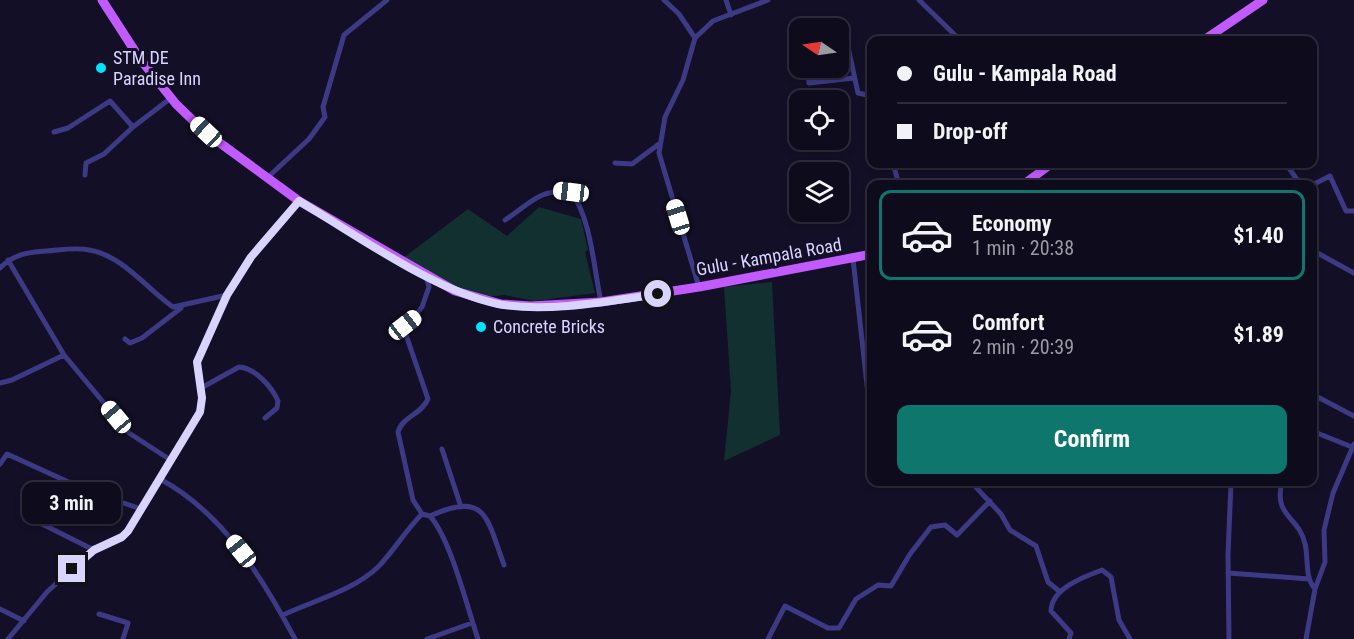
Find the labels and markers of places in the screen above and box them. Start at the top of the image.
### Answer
place label: STM DE Paradise Inn [113,47,201,89]
marker: STM DE Paradise Inn [94,61,108,75]
place label: Concrete Bricks [493,316,605,337]
marker: Concrete Bricks [474,320,488,334]

